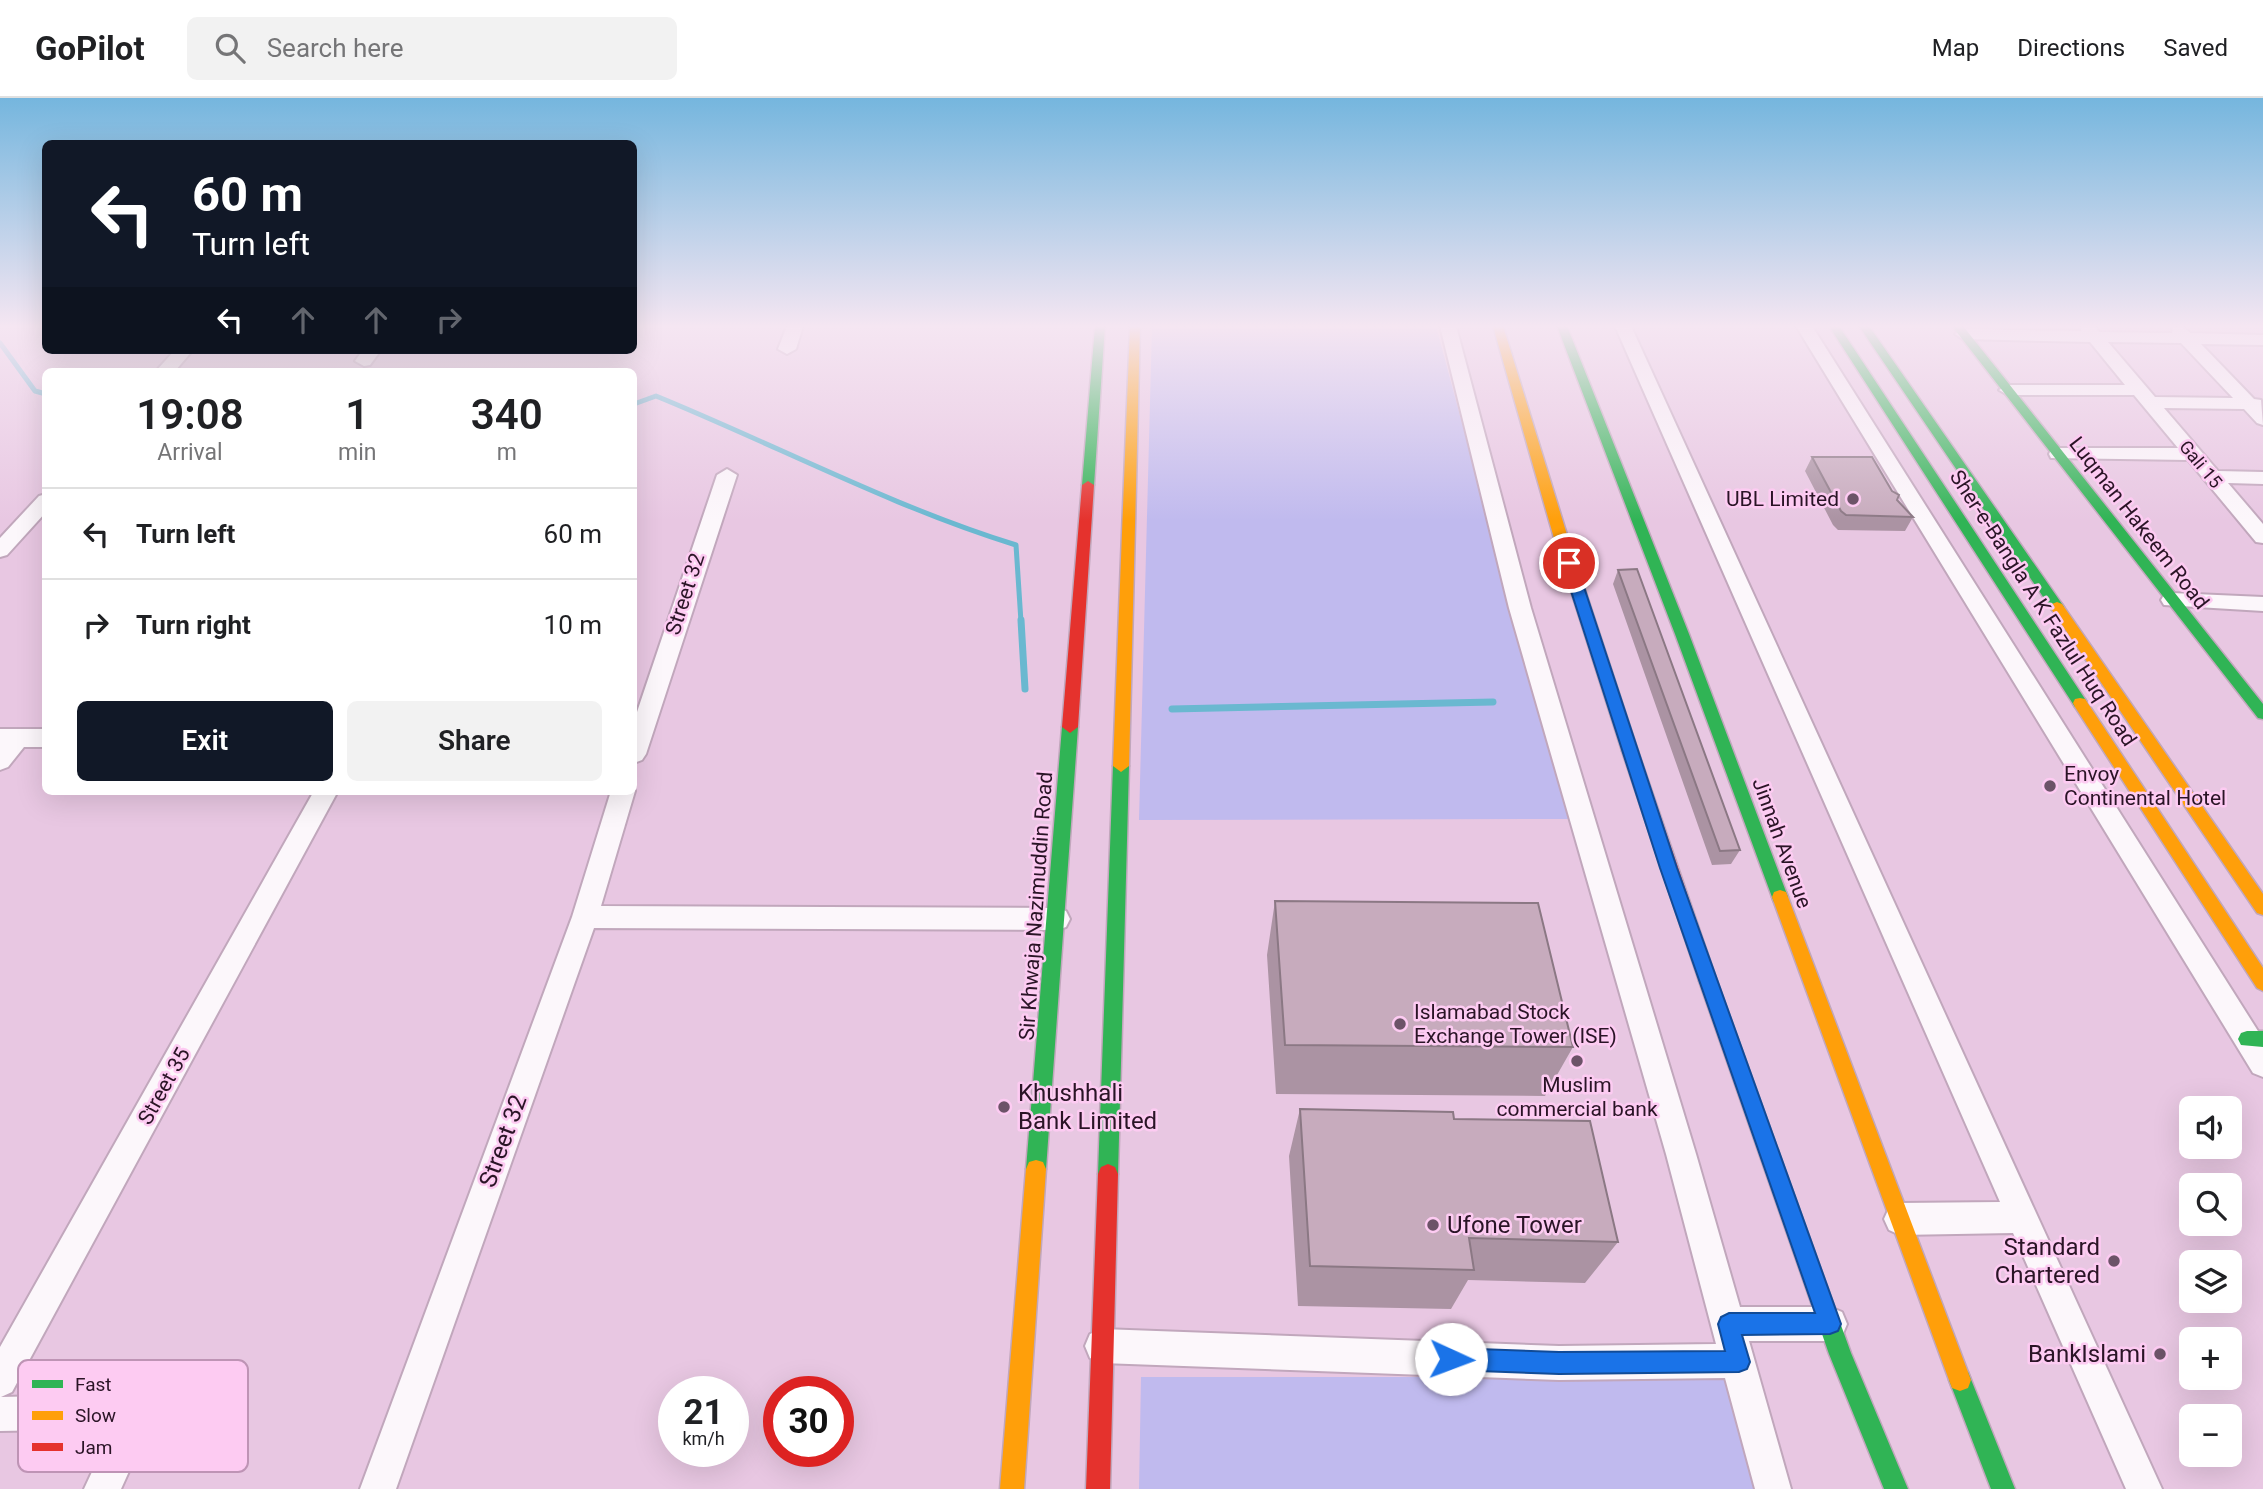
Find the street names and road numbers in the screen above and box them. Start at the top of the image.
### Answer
street label: Luqman Hakeem Road [2064,432,2214,614]
street label: Gali 15 [2175,436,2227,492]
street label: Sher-e-Bangla A K Fazlul Huq Road [1945,466,2141,750]
street label: Street 32 [661,550,709,638]
street label: Sir Khwaja Nazimuddin Road [1015,771,1057,1041]
street label: Jinnah Avenue [1747,775,1817,911]
street label: Street 35 [133,1043,195,1129]
street label: Street 32 [473,1091,533,1191]

